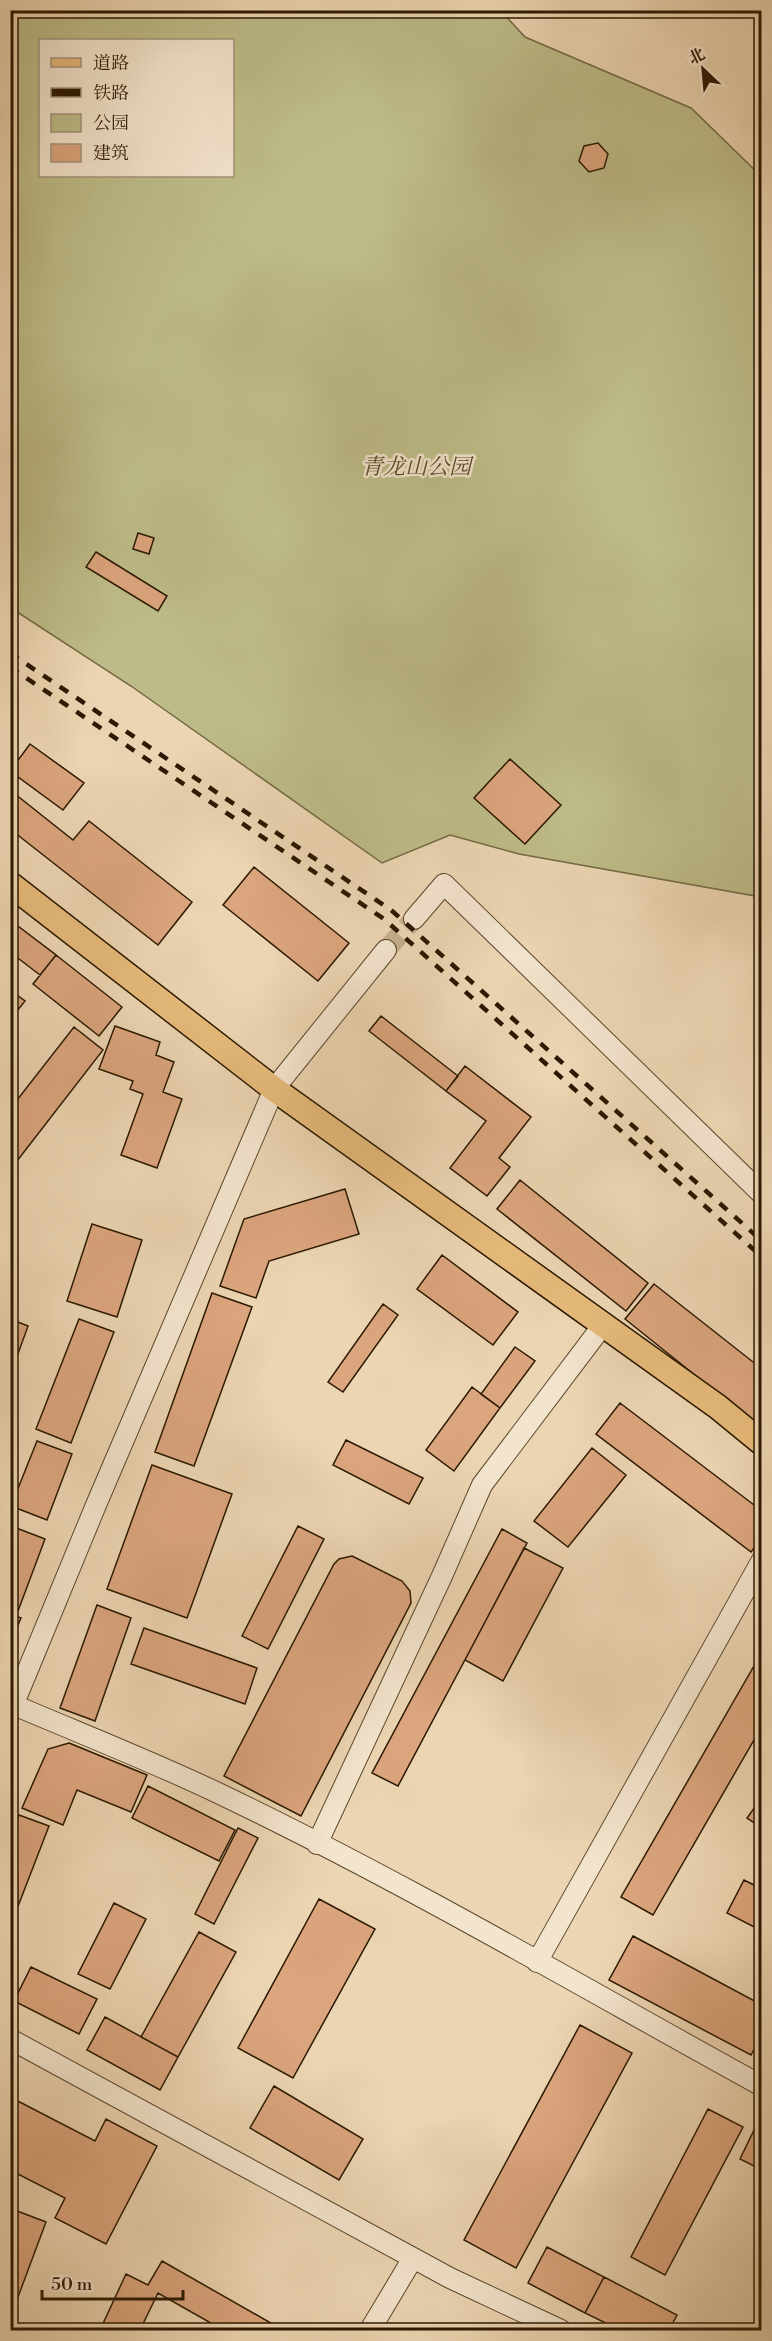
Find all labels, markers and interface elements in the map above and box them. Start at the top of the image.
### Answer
legend [39,39,234,177]
north arrow [673,39,733,99]
text: 北 [685,44,708,69]
text: 道路 [93,52,129,75]
text: 铁路 [93,82,129,105]
text: 公园 [93,112,129,135]
text: 建筑 [93,142,129,165]
park label: 青龙山公园 [361,454,474,481]
scale bar [42,2263,183,2301]
text: 50 m [51,2273,93,2296]

